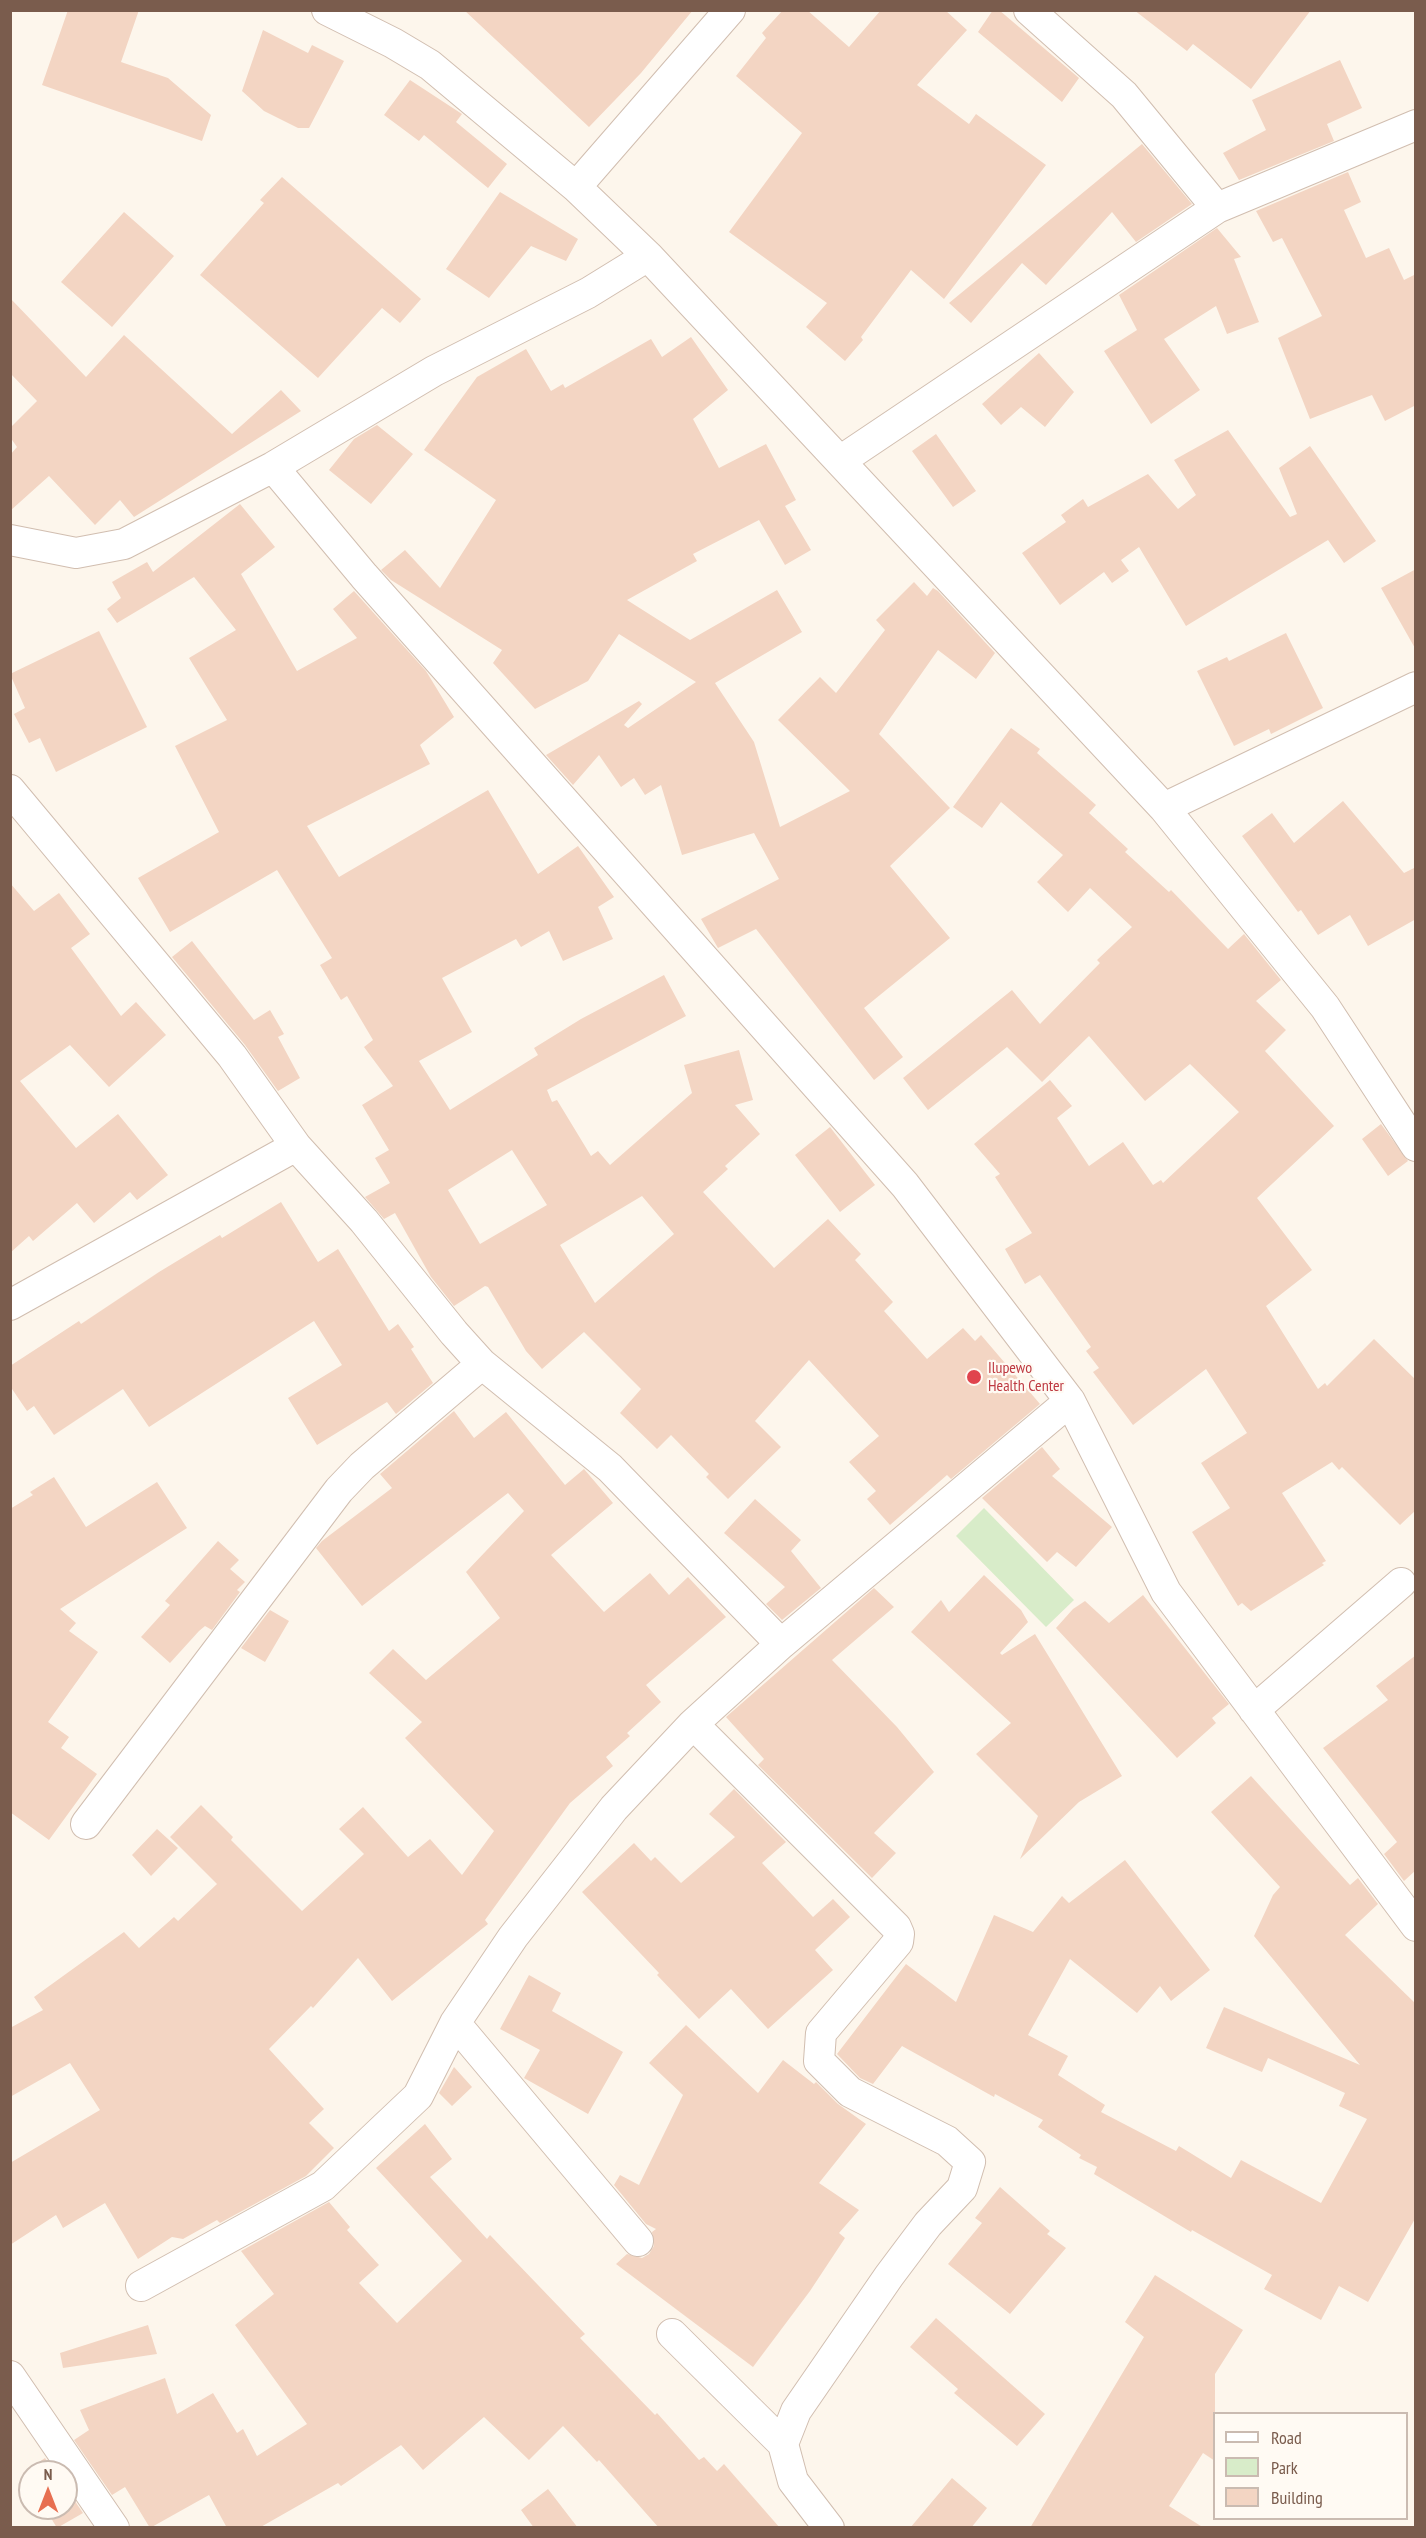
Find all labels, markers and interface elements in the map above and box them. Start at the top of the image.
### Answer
place label: Ilupewo Health Center [988,1358,1064,1396]
marker: Ilupewo Health Center [965,1368,983,1386]
legend [1213,2412,1408,2520]
text: Road [1271,2426,1302,2449]
text: Park [1271,2456,1298,2479]
north arrow [18,2460,78,2520]
text: N [44,2464,52,2484]
text: Building [1271,2486,1323,2509]

